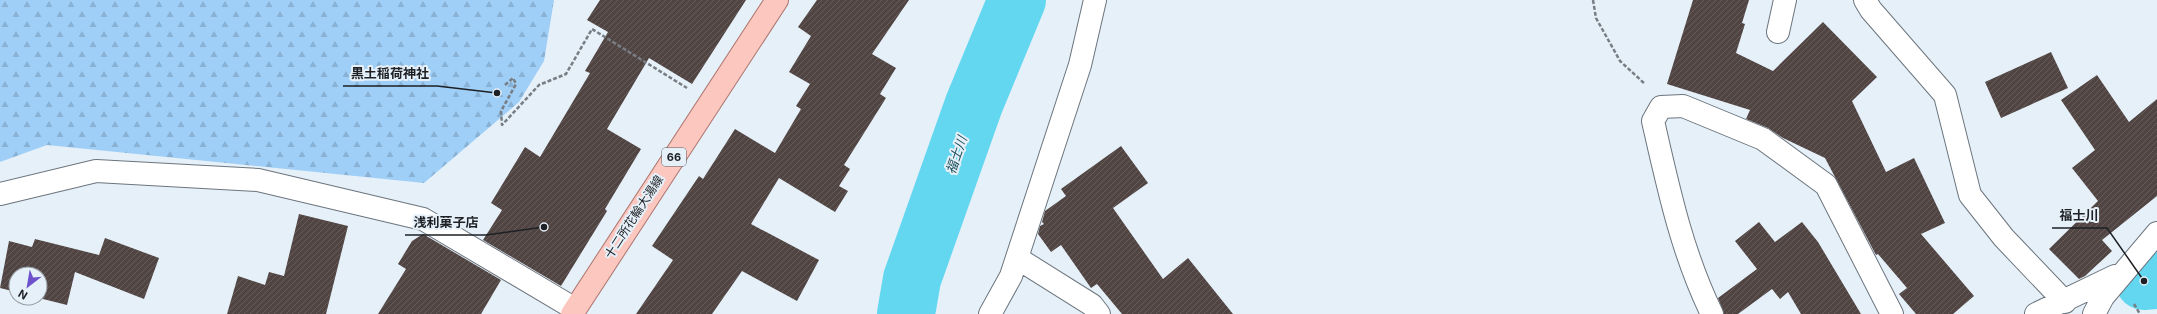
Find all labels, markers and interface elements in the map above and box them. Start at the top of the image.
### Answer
callout: 黒土稲荷神社 [343,61,437,86]
text: 黒土稲荷神社 [351,65,429,81]
water label: 福士川 [942,132,971,176]
road number: 66 [662,148,686,166]
street label: 十二所花輪大湯線 [601,172,666,261]
callout: 福士川 [2052,203,2107,228]
text: 福士川 [2059,207,2099,223]
callout: 浅利菓子店 [405,210,486,235]
text: 浅利菓子店 [413,214,479,230]
north arrow [8,266,48,306]
text: N [16,286,30,303]

